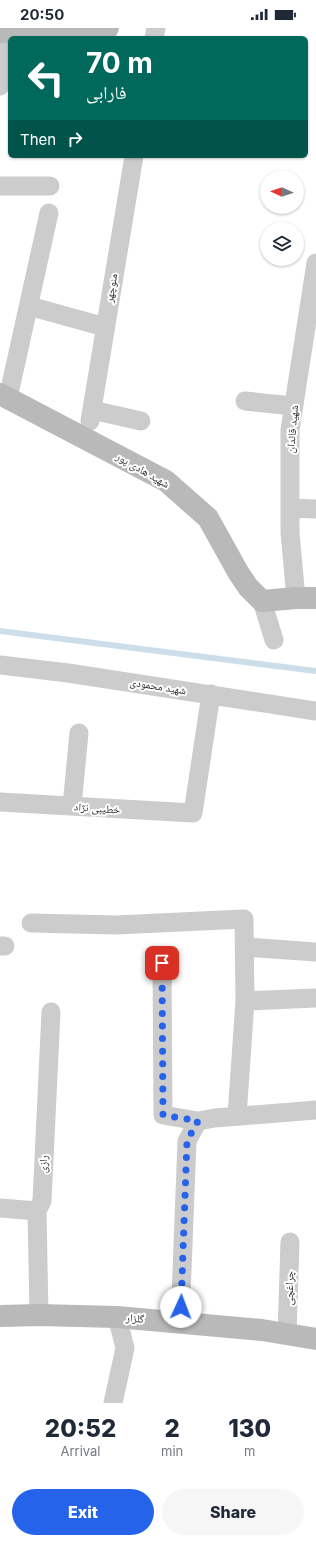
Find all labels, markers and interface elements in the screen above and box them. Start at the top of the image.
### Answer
text: 20:50 [20,5,64,24]
text: 70 m [86,46,153,80]
icon: left [20,52,72,104]
text: فارابی [86,82,127,103]
icon: right [64,128,86,150]
text: Then [20,130,56,149]
north arrow [260,170,304,214]
map controls [260,170,304,266]
button: layers [260,222,304,266]
street label: منوچهر [101,272,120,304]
street label: شهید قائدان [283,404,301,454]
street label: شهید هادی پور [113,449,172,491]
street label: شهید محمودی [129,675,187,697]
street label: خطیبی نژاد [73,799,121,817]
pin [145,946,179,980]
icon: arrive [151,952,173,974]
street label: رازی [36,1155,50,1173]
street label: چراغچی [281,1271,297,1305]
position arrow [160,1286,202,1328]
street label: گلزار [124,1310,145,1326]
text: 20:52 [45,1414,116,1443]
text: 2 [165,1414,180,1443]
text: 130 [228,1414,271,1443]
text: Arrival [61,1443,101,1459]
text: min [161,1443,183,1459]
text: m [244,1443,255,1459]
button: Exit [12,1489,154,1535]
button: Share [162,1489,304,1535]

